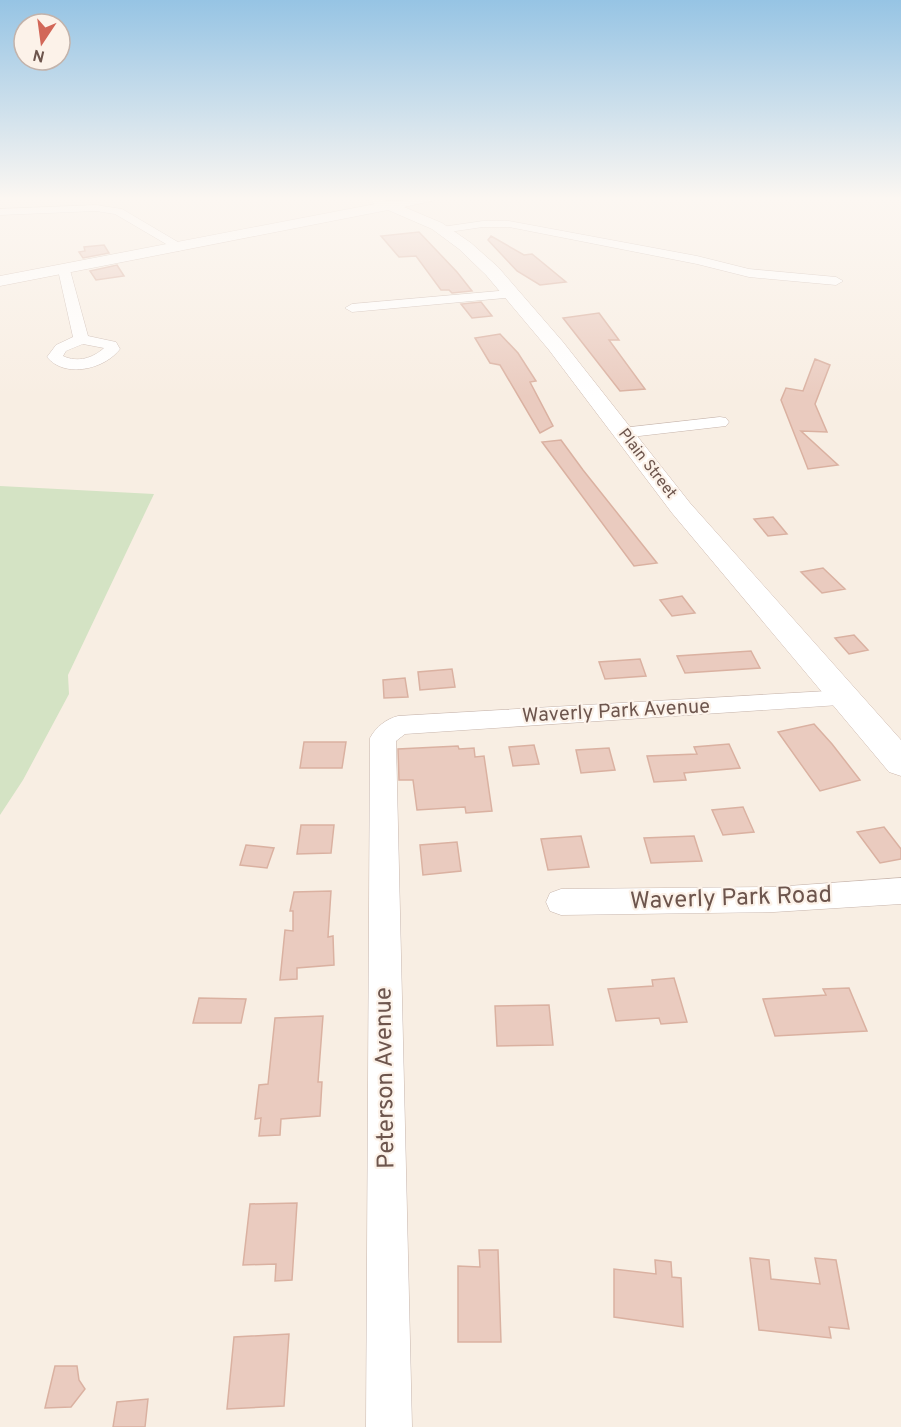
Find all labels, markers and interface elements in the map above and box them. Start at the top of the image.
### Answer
north arrow [12,12,72,72]
text: N [31,44,47,66]
street label: Plain Street [613,425,681,503]
street label: Waverly Park Avenue [521,694,711,730]
street label: Waverly Park Road [630,880,832,918]
street label: Peterson Avenue [369,987,403,1169]

